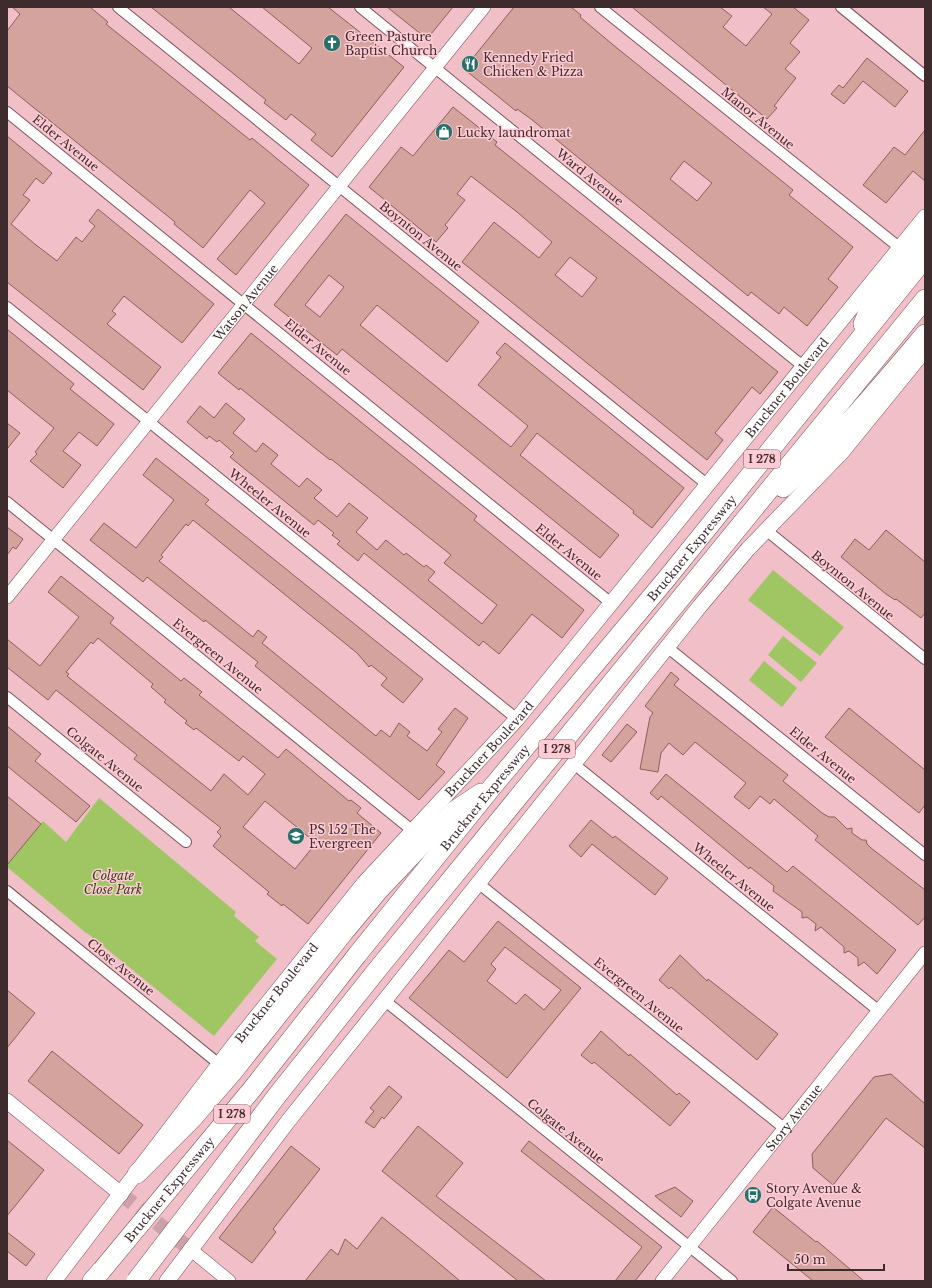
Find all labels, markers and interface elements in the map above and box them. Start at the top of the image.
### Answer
place label: Green Pasture Baptist Church [345,29,437,58]
church icon: Green Pasture Baptist Church [322,33,342,53]
place label: Kennedy Fried Chicken & Pizza [483,50,584,79]
restaurant icon: Kennedy Fried Chicken & Pizza [460,54,480,74]
street label: Manor Avenue [718,84,798,152]
street label: Elder Avenue [30,111,103,175]
shop icon: Lucky laundromat [434,122,454,142]
place label: Lucky laundromat [457,125,571,140]
street label: Ward Avenue [553,145,627,209]
street label: Boynton Avenue [377,198,465,274]
street label: Watson Avenue [209,261,281,345]
street label: Elder Avenue [282,315,355,379]
street label: Bruckner Boulevard [741,335,831,440]
road number: I 278 [744,450,780,468]
street label: Wheeler Avenue [225,465,314,541]
street label: Bruckner Expressway [644,491,739,604]
street label: Elder Avenue [533,520,606,584]
street label: Boynton Avenue [809,547,897,623]
street label: Evergreen Avenue [170,615,266,697]
street label: Bruckner Boulevard [441,698,536,799]
street label: Colgate Avenue [63,723,147,795]
street label: Elder Avenue [787,723,860,787]
road number: I 278 [539,740,575,758]
street label: Bruckner Expressway [437,741,533,853]
place label: PS 152 The Evergreen [309,822,376,851]
school or university icon: PS 152 The Evergreen [286,826,306,846]
street label: Wheeler Avenue [689,839,778,915]
park label: Colgate Close Park [84,868,142,897]
street label: Close Avenue [84,935,158,999]
street label: Bruckner Boulevard [231,939,321,1046]
street label: Evergreen Avenue [591,954,687,1036]
street label: Story Avenue [762,1080,825,1154]
street label: Colgate Avenue [524,1095,608,1167]
road number: I 278 [214,1105,250,1123]
street label: Bruckner Expressway [121,1133,217,1245]
place label: Story Avenue & Colgate Avenue [766,1181,862,1210]
bus stop icon: Story Avenue & Colgate Avenue [743,1185,763,1205]
scale bar [788,1246,884,1272]
text: 50 m [794,1252,826,1267]

